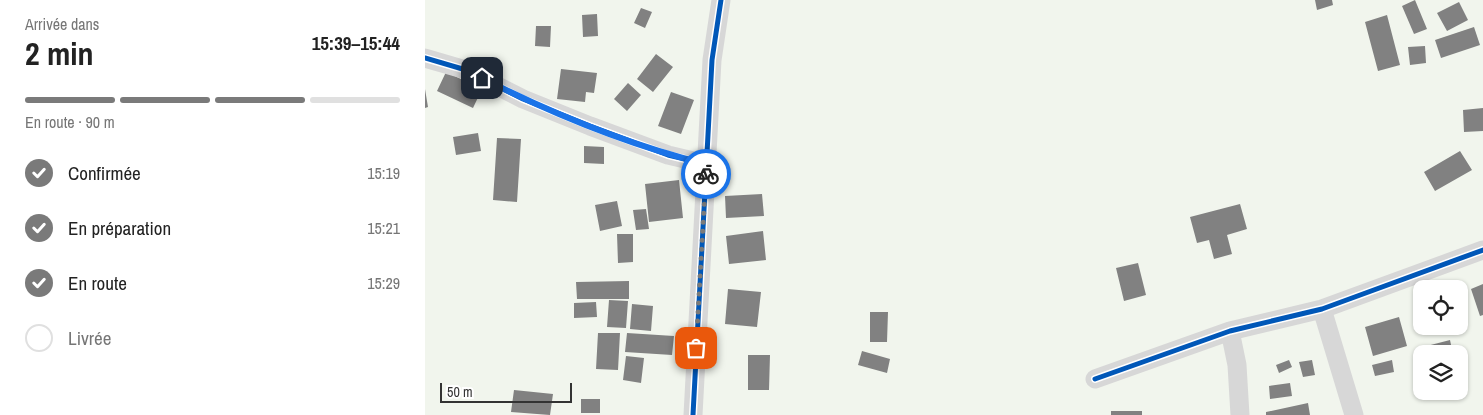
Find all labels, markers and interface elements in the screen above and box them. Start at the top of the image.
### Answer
text: Arrivée dans [25,13,99,35]
text: 15:39–15:44 [312,30,400,56]
text: 2 min [25,32,94,75]
pin [461,57,503,99]
icon: home [468,64,496,92]
text: En route · 90 m [25,111,115,133]
courier [681,149,731,199]
icon: check [25,159,53,187]
text: Confirmée [68,160,141,186]
icon: bike [692,160,720,188]
text: 15:19 [367,162,400,184]
icon: check [25,214,53,242]
text: En préparation [68,215,171,241]
text: 15:21 [367,217,400,239]
icon: check [25,269,53,297]
text: En route [68,270,127,296]
text: 15:29 [367,272,400,294]
map controls [1413,280,1468,400]
button: locate [1413,280,1468,335]
text: Livrée [68,325,111,351]
pin [675,327,717,369]
icon: bag [682,334,710,362]
button: layers [1413,345,1468,400]
scale bar [440,380,573,403]
text: 50 m [447,383,473,401]

